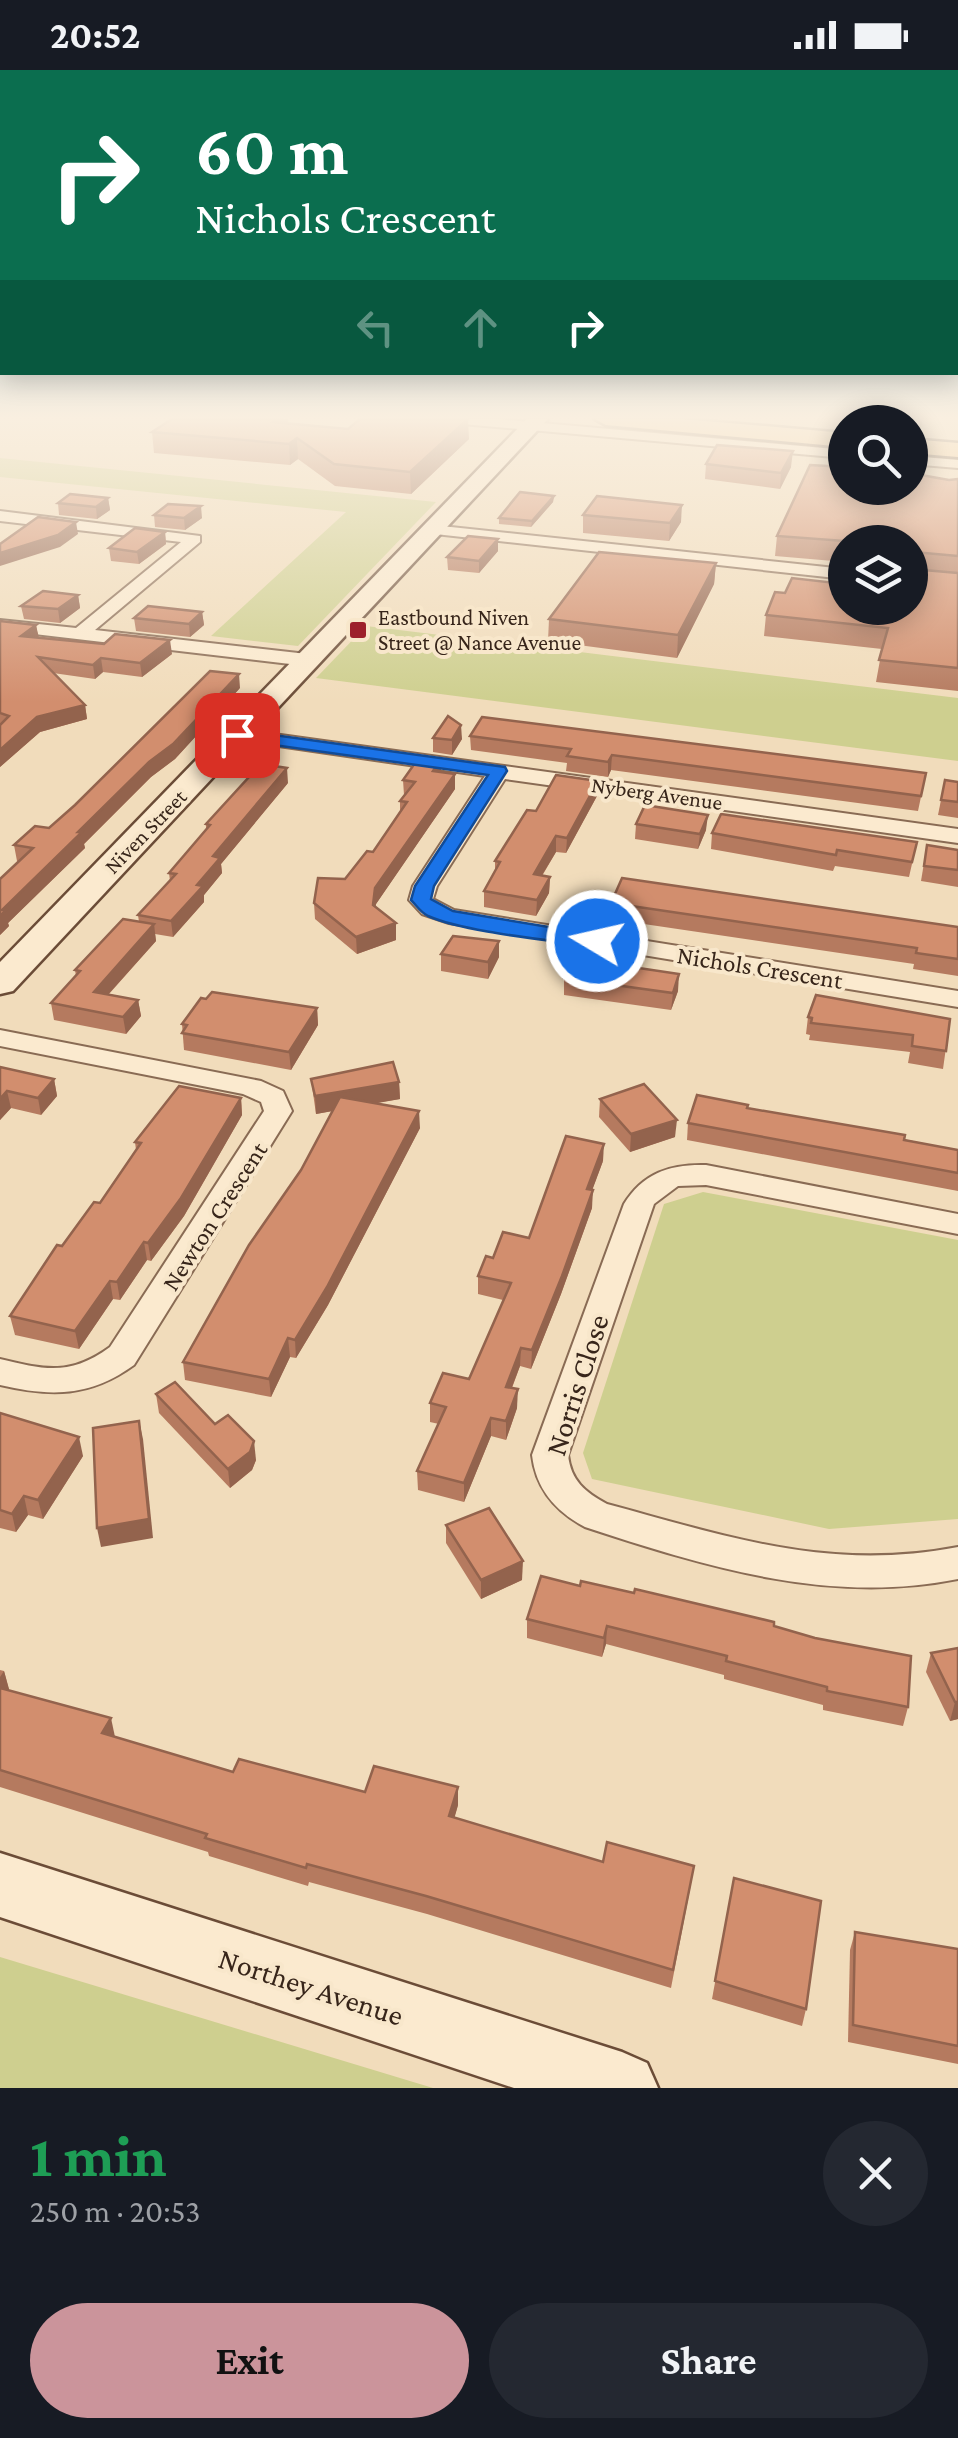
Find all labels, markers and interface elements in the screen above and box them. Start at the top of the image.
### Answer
text: 20:52 [50,14,140,56]
icon: right [30,110,160,240]
text: 60 m [195,111,348,189]
text: Nichols Crescent [195,193,496,243]
icon: left [348,300,403,355]
icon: ahead [453,300,508,355]
icon: right [558,300,613,355]
map controls [828,405,928,625]
button: search [828,405,928,505]
button: layers [828,525,928,625]
place label: Eastbound Niven Street @ Nance Avenue [378,605,581,655]
marker: Eastbound Niven Street @ Nance Avenue [347,619,369,641]
pin [195,693,280,778]
icon: arrive [210,708,265,763]
street label: Nyberg Avenue [590,772,724,815]
street label: Niven Street [99,784,192,879]
position arrow [545,889,649,993]
street label: Nichols Crescent [675,941,845,994]
street label: Newton Crescent [156,1137,273,1295]
street label: Norris Close [538,1310,615,1460]
street label: Northey Avenue [214,1941,408,2033]
button: close [823,2121,928,2226]
text: 1 min [30,2122,167,2189]
text: 250 m · 20:53 [30,2193,200,2229]
button: Exit [30,2303,469,2418]
button: Share [489,2303,928,2418]

